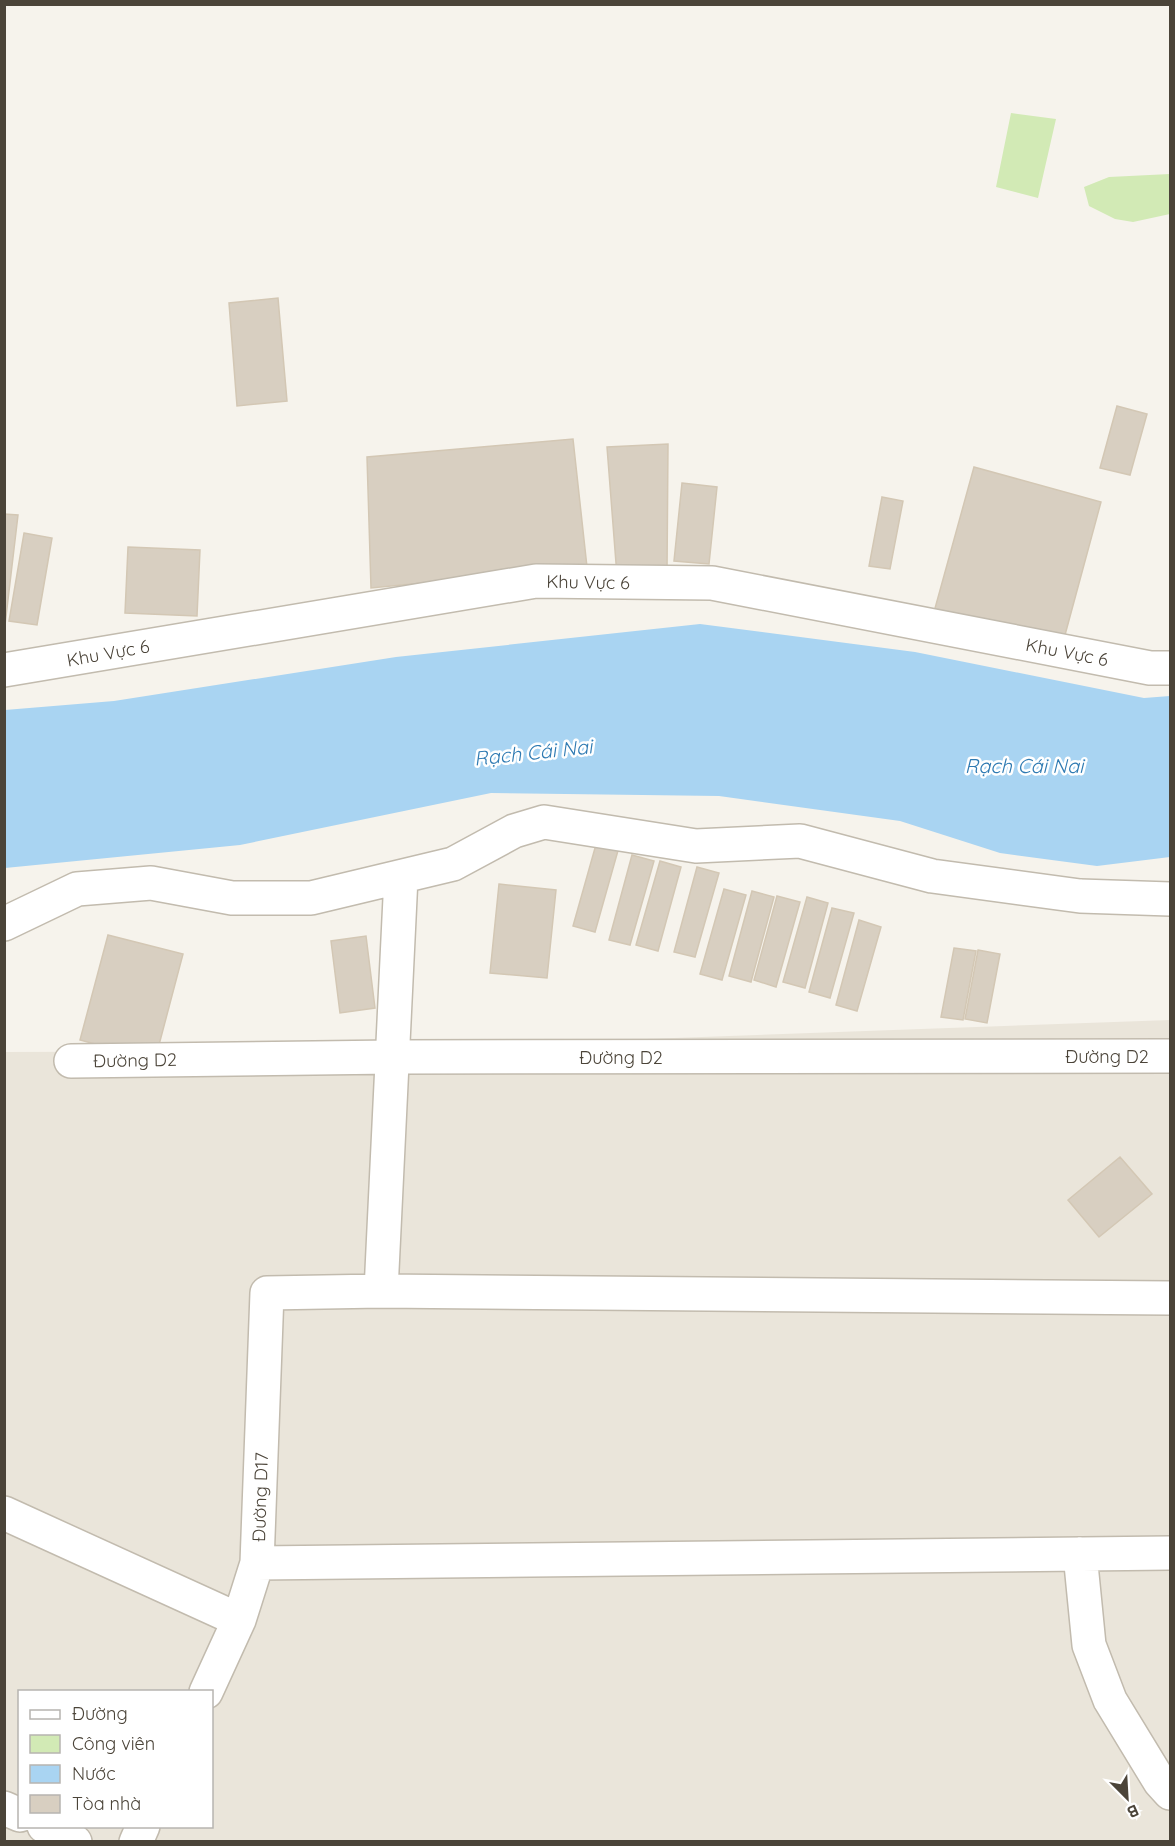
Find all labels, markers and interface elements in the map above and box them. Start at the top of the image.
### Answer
street label: Khu Vực 6 [546,570,630,594]
street label: Khu Vực 6 [1024,633,1110,671]
street label: Khu Vực 6 [65,634,151,672]
water label: Rạch Cái Nai [473,733,596,771]
water label: Rạch Cái Nai [965,753,1086,778]
street label: Đường D2 [1065,1045,1149,1068]
street label: Đường D2 [579,1046,663,1069]
street label: Đường D2 [93,1048,177,1072]
street label: Đường D17 [247,1452,273,1542]
legend [18,1690,213,1828]
text: Đường [72,1702,128,1725]
text: Công viên [72,1732,155,1755]
text: Nước [72,1762,116,1785]
north arrow [1097,1768,1157,1828]
text: Tòa nhà [72,1792,141,1815]
text: B [1124,1800,1142,1823]

